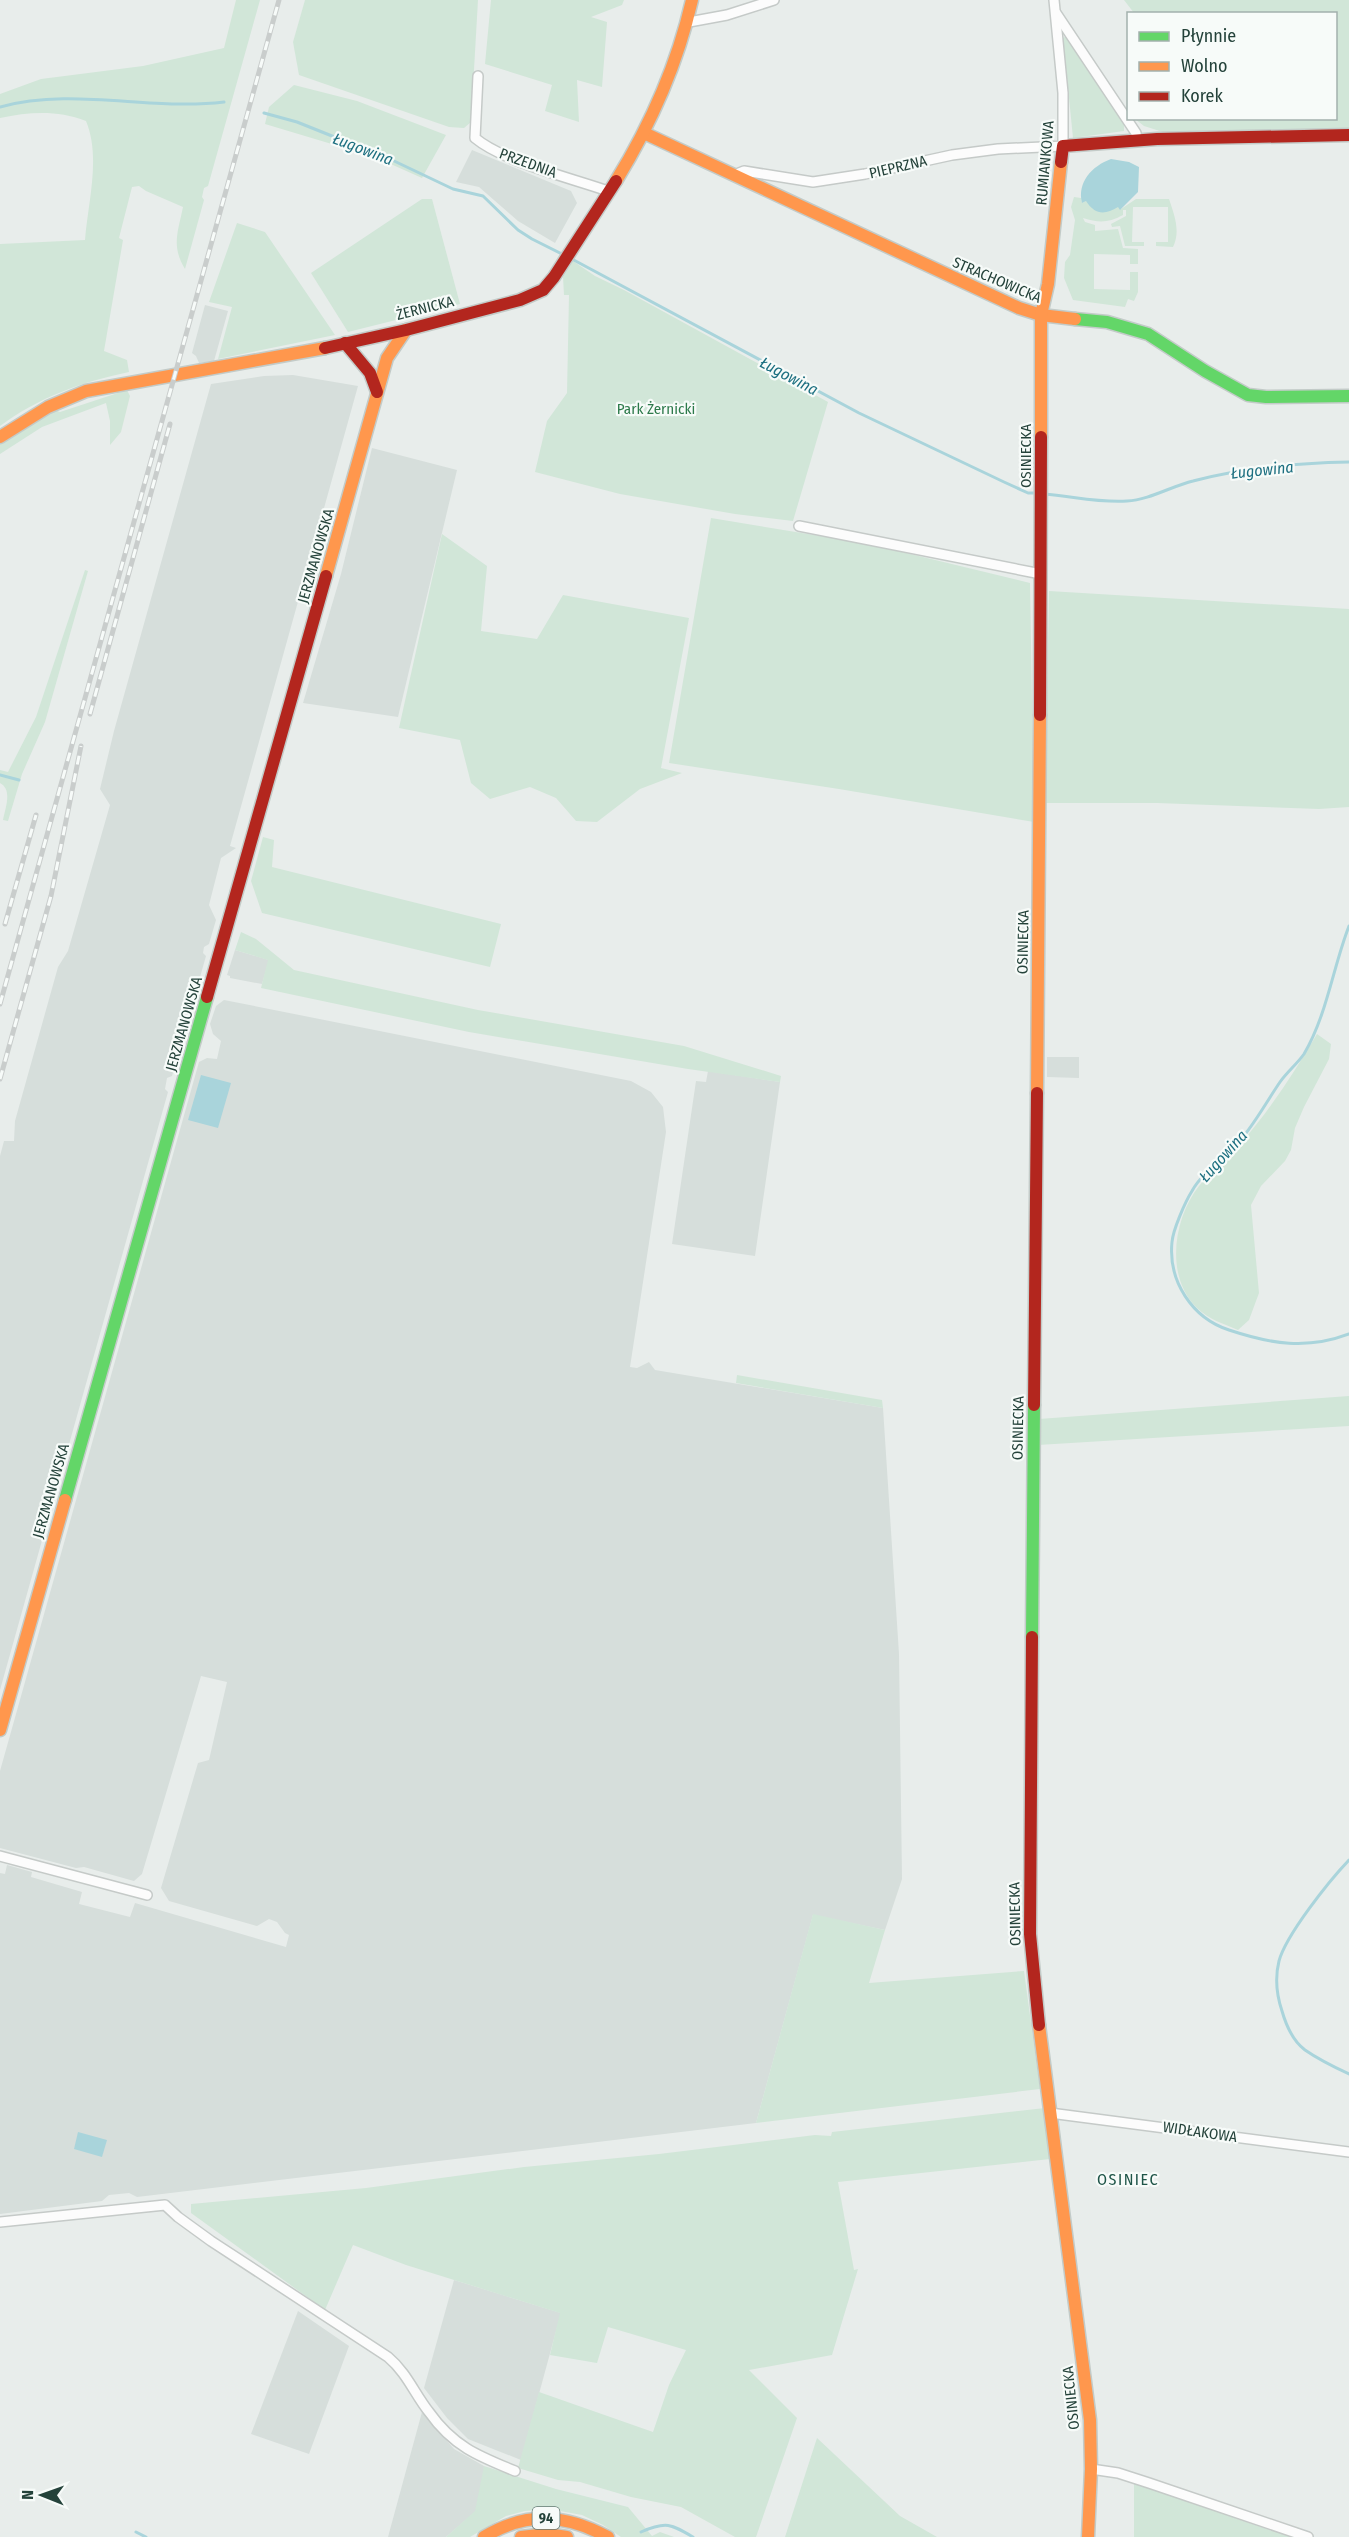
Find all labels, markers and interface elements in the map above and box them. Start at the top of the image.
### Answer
legend [1127,12,1337,120]
text: Płynnie [1181,25,1236,47]
text: Wolno [1181,55,1227,77]
text: Korek [1181,85,1223,107]
street label: RUMIANKOWA [1032,120,1058,206]
water label: Ługowina [330,129,396,169]
street label: PRZEDNIA [497,144,559,182]
street label: PIEPRZNA [867,152,929,182]
street label: STRACHOWICKA [950,253,1044,307]
street label: ŻERNICKA [394,292,456,324]
water label: Ługowina [757,353,821,399]
park label: Park Żernicki [617,400,695,418]
street label: OSINIECKA [1017,424,1035,488]
water label: Ługowina [1230,457,1294,483]
street label: JERZMANOWSKA [294,507,338,605]
street label: OSINIECKA [1013,910,1033,974]
street label: JERZMANOWSKA [162,975,206,1073]
water label: Ługowina [1195,1126,1251,1186]
street label: OSINIECKA [1008,1396,1028,1460]
street label: JERZMANOWSKA [29,1442,73,1540]
street label: OSINIECKA [1005,1882,1025,1946]
street label: WIDŁAKOWA [1162,2118,1238,2146]
district label: OSINIEC [1097,2170,1159,2189]
street label: OSINIECKA [1059,2365,1083,2431]
north arrow [12,2465,72,2525]
text: N [18,2490,37,2500]
road number: 94 [532,2507,560,2529]

